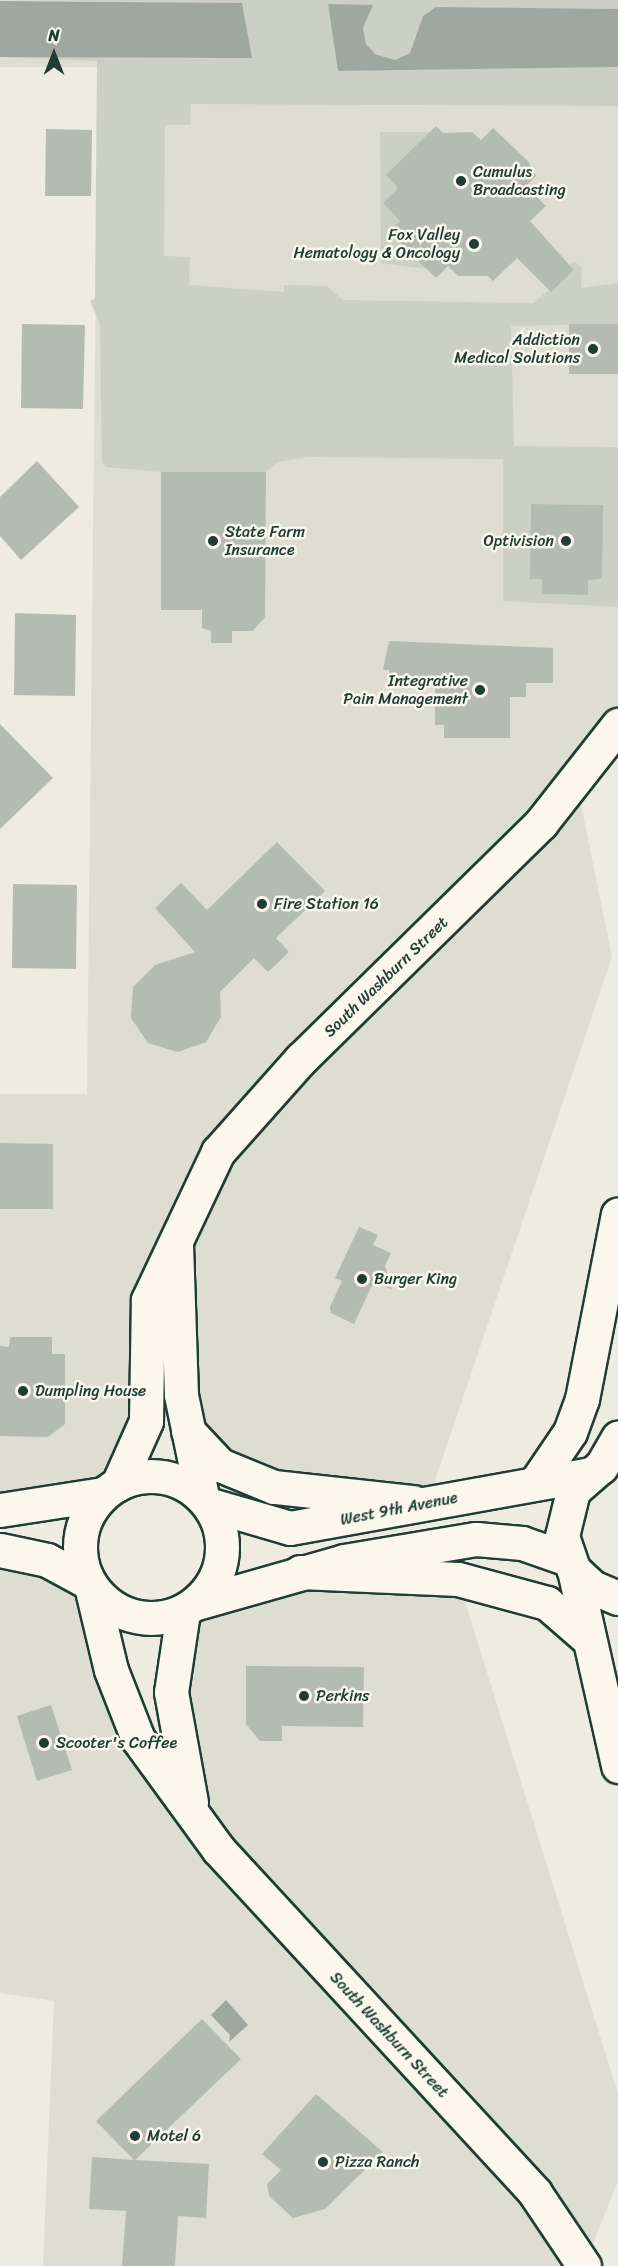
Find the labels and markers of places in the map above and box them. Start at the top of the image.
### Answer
place label: Cumulus Broadcasting [473,162,566,200]
marker: Cumulus Broadcasting [454,174,468,188]
place label: Fox Valley Hematology & Oncology [294,225,460,263]
marker: Fox Valley Hematology & Oncology [465,235,483,253]
place label: Addiction Medical Solutions [454,330,580,368]
marker: Addiction Medical Solutions [584,340,602,358]
place label: State Farm Insurance [225,522,305,560]
place label: Optivision [483,531,554,551]
marker: State Farm Insurance [206,534,220,548]
marker: Optivision [559,534,573,548]
place label: Integrative Pain Management [343,671,468,709]
marker: Integrative Pain Management [473,683,487,697]
place label: Fire Station 16 [274,894,379,914]
marker: Fire Station 16 [255,897,269,911]
place label: Burger King [374,1269,457,1289]
marker: Burger King [355,1272,369,1286]
place label: Dumpling House [35,1381,147,1401]
marker: Dumpling House [16,1384,30,1398]
place label: Perkins [316,1686,369,1706]
marker: Perkins [297,1689,311,1703]
place label: Scooter's Coffee [56,1733,177,1753]
marker: Scooter's Coffee [37,1736,51,1750]
place label: Motel 6 [147,2126,201,2146]
marker: Motel 6 [128,2129,142,2143]
place label: Pizza Ranch [335,2152,419,2172]
marker: Pizza Ranch [316,2155,330,2169]

